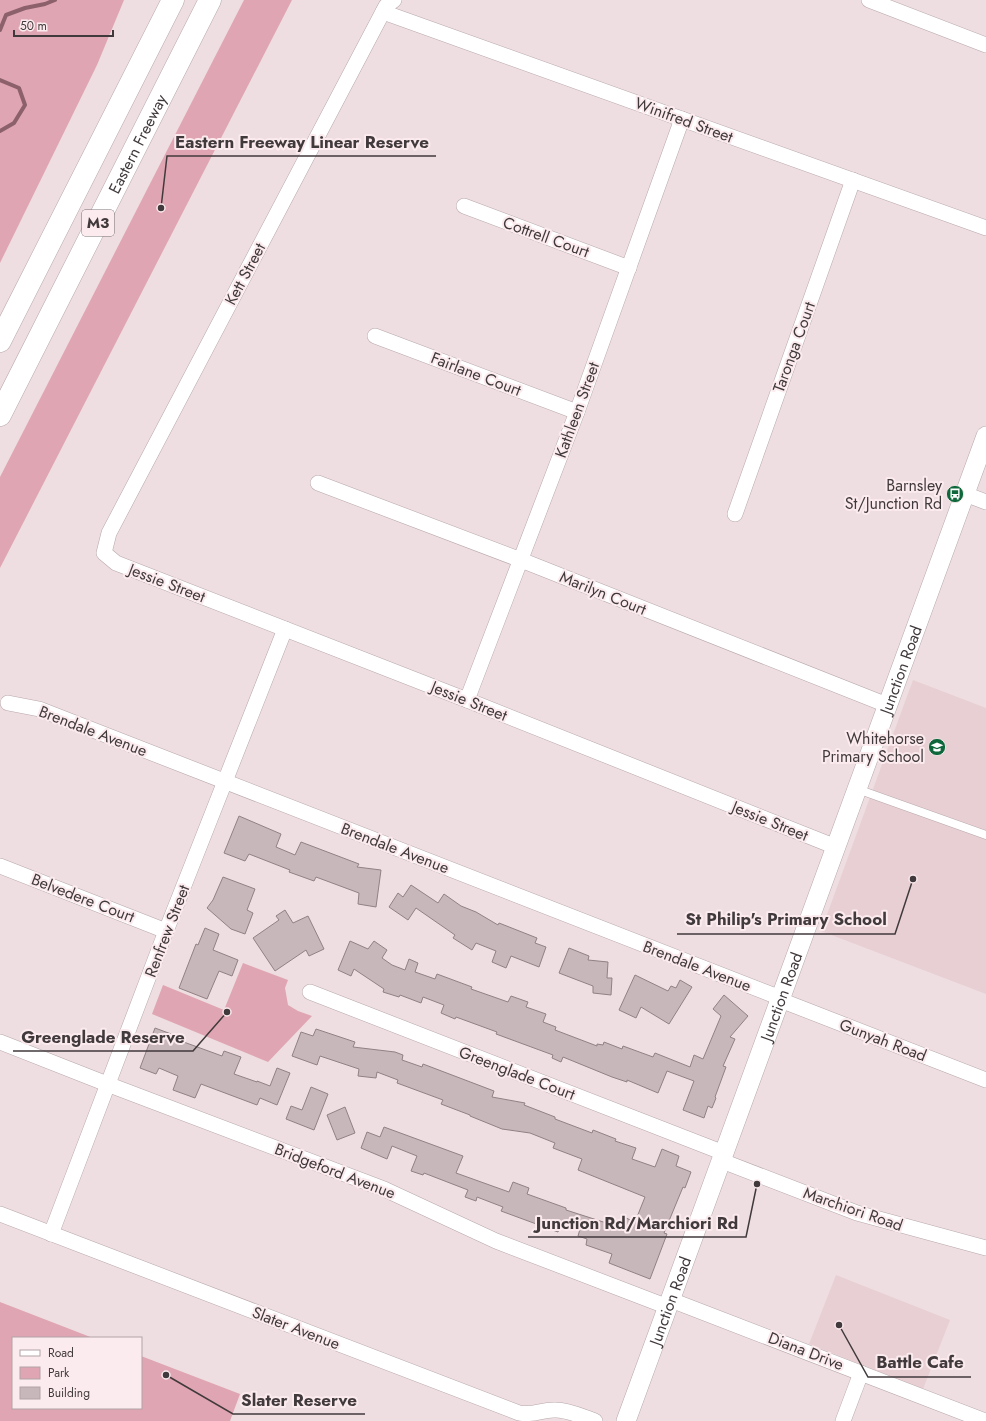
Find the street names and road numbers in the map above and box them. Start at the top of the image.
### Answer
street label: Eastern Freeway [102,89,172,197]
street label: Winifred Street [632,92,736,148]
road number: M3 [82,210,114,236]
street label: Cottrell Court [500,211,593,263]
street label: Kett Street [219,239,271,309]
street label: Taronga Court [767,298,821,396]
street label: Fairlane Court [427,346,525,402]
street label: Kathleen Street [549,359,605,461]
street label: Jessie Street [124,557,209,608]
street label: Marilyn Court [556,565,650,621]
street label: Junction Road [873,622,927,719]
street label: Jessie Street [426,675,511,727]
street label: Brendale Avenue [36,700,150,762]
street label: Jessie Street [727,795,812,847]
street label: Brendale Avenue [338,817,452,879]
street label: Belvedere Court [28,868,138,928]
street label: Renfrew Street [139,881,195,981]
street label: Brendale Avenue [640,935,754,997]
street label: Junction Road [754,949,808,1046]
street label: Gunyah Road [836,1013,930,1067]
street label: Greenglade Court [456,1040,579,1106]
street label: Bridgeford Avenue [271,1137,399,1205]
street label: Marchiori Road [800,1181,906,1237]
street label: Junction Road [643,1253,697,1350]
street label: Slater Avenue [249,1301,343,1355]
street label: Diana Drive [765,1326,847,1376]

